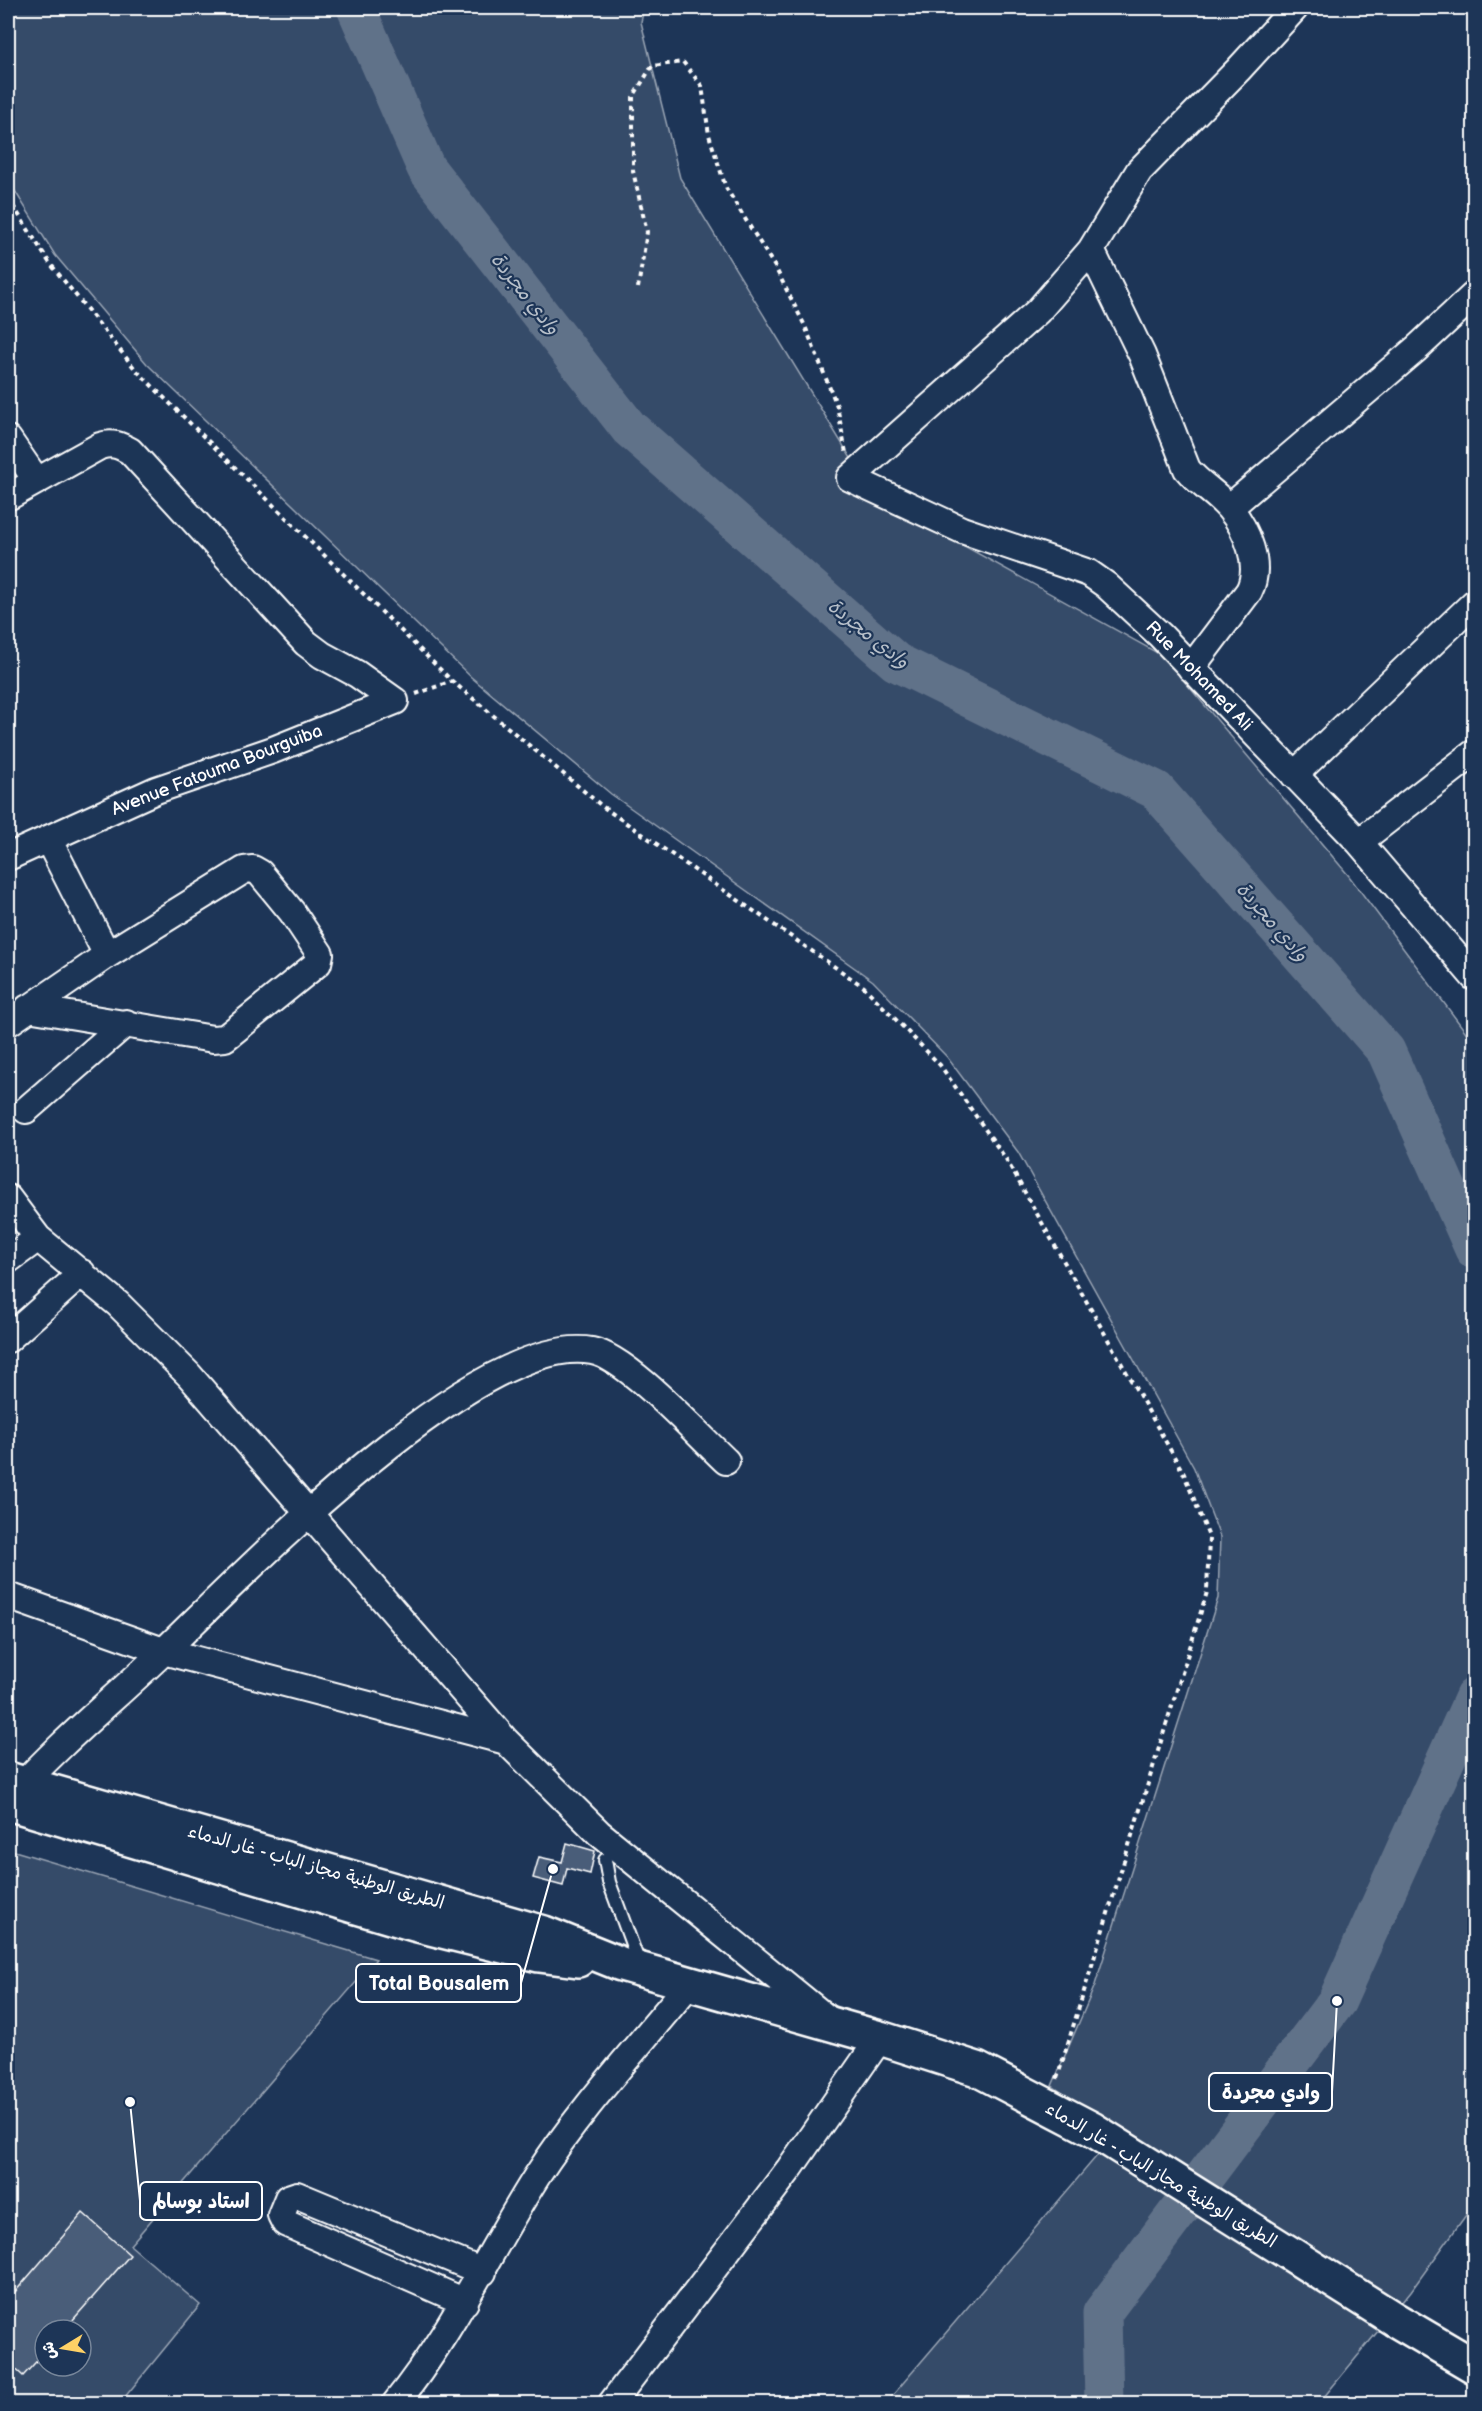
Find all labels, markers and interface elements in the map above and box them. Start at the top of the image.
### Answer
water label: وادي مجردة [484,248,565,342]
water label: وادي مجردة [821,594,914,676]
street label: Rue Mohamed Ali [1141,617,1257,735]
street label: Avenue Fatouma Bourguiba [109,720,325,820]
water label: وادي مجردة [1230,877,1313,969]
street label: الطريق الوطنية مجاز الباب - غار الدماء [185,1820,447,1914]
callout: Total Bousalem [356,1964,521,2002]
text: Total Bousalem [369,1972,509,1996]
callout: وادي مجردة [1209,2073,1332,2111]
text: وادي مجردة [1222,2081,1320,2108]
street label: الطريق الوطنية مجاز الباب - غار الدماء [1042,2098,1280,2252]
callout: استاد بوسالم [140,2182,262,2220]
text: استاد بوسالم [152,2190,250,2216]
north arrow [33,2318,93,2378]
text: ش [39,2340,61,2361]

